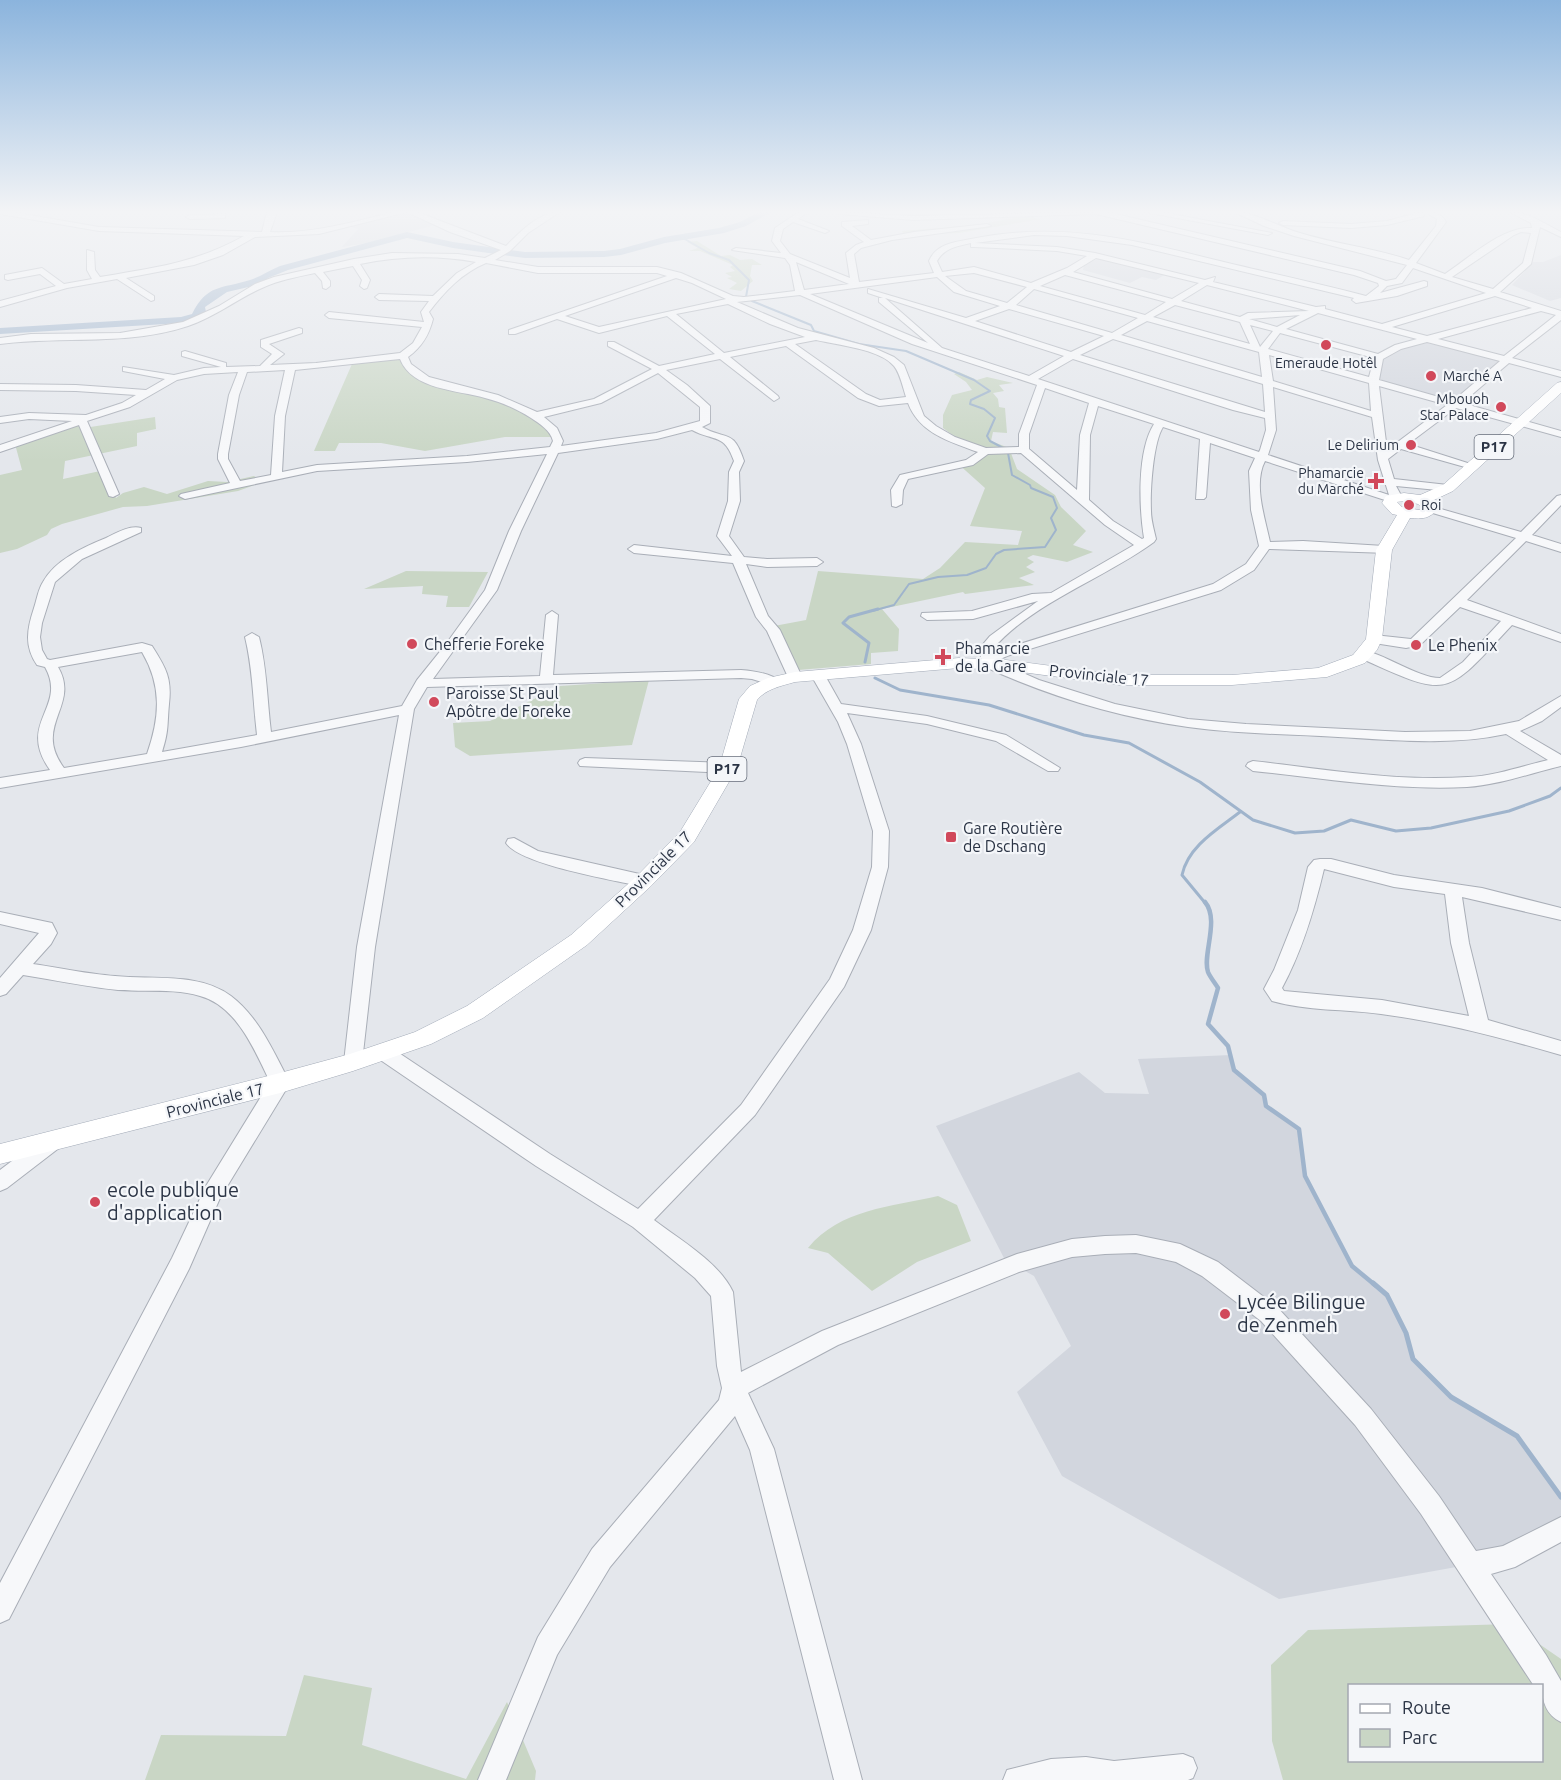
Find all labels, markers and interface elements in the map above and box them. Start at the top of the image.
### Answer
marker: Emeraude Hotêl [1319,338,1333,352]
place label: Emeraude Hotêl [1275,355,1377,371]
place label: Marché A [1443,368,1502,384]
marker: Marché A [1424,369,1438,383]
place label: Mbouoh Star Palace [1420,391,1489,423]
marker: Mbouoh Star Palace [1494,400,1508,414]
road number: P17 [1474,435,1514,459]
place label: Le Delirium [1327,437,1399,453]
marker: Le Delirium [1404,438,1418,452]
place label: Phamarcie du Marché [1298,465,1364,497]
marker: Phamarcie du Marché [1369,474,1383,488]
place label: Roi [1421,497,1441,513]
marker: Roi [1402,498,1416,512]
place label: Chefferie Foreke [424,635,545,653]
place label: Le Phenix [1428,636,1497,654]
marker: Chefferie Foreke [405,637,419,651]
marker: Le Phenix [1409,638,1423,652]
place label: Phamarcie de la Gare [955,639,1030,675]
marker: Phamarcie de la Gare [936,650,950,664]
street label: Provinciale 17 [1048,661,1150,689]
place label: Paroisse St Paul Apôtre de Foreke [446,684,571,720]
marker: Paroisse St Paul Apôtre de Foreke [427,695,441,709]
road number: P17 [708,757,746,781]
place label: Gare Routière de Dschang [963,819,1063,855]
street label: Provinciale 17 [611,827,695,911]
marker: Gare Routière de Dschang [944,830,958,844]
street label: Provinciale 17 [164,1079,266,1121]
place label: ecole publique d'application [107,1178,239,1224]
marker: ecole publique d'application [88,1195,102,1209]
place label: Lycée Bilingue de Zenmeh [1237,1290,1365,1336]
marker: Lycée Bilingue de Zenmeh [1218,1307,1232,1321]
legend [1348,1684,1543,1762]
text: Route [1402,1697,1451,1717]
text: Parc [1402,1727,1437,1747]

